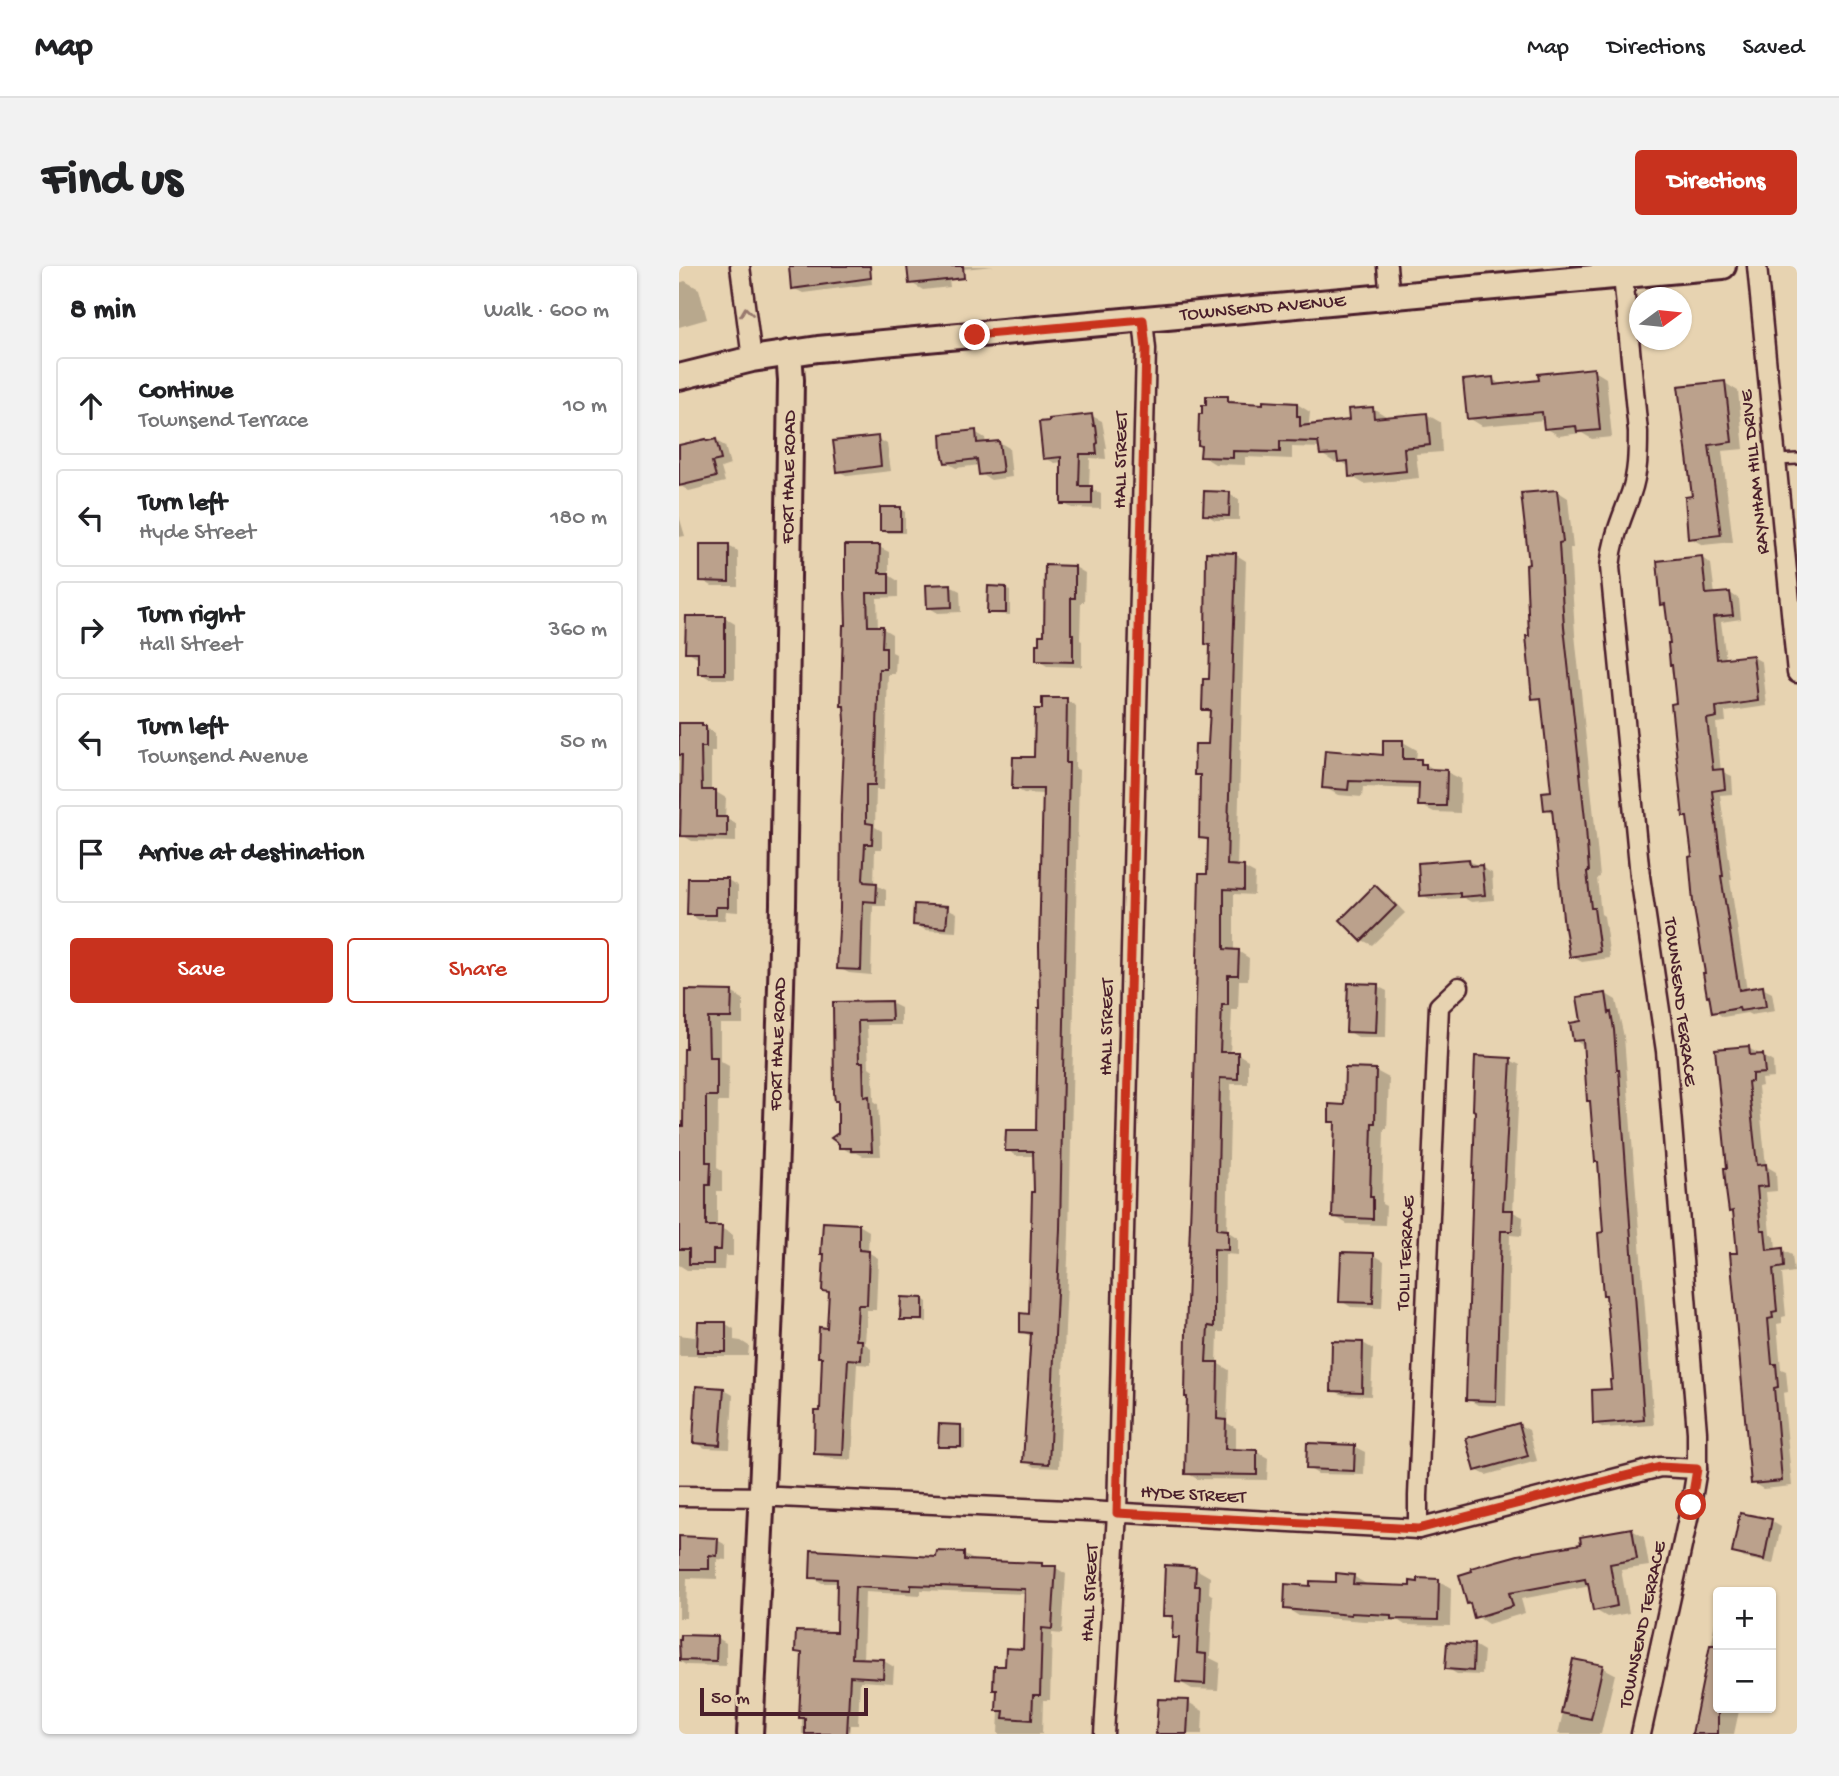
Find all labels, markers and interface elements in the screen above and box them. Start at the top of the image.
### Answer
text: Map [35,29,92,67]
text: Map [1527,34,1569,63]
text: Directions [1607,34,1705,63]
text: Saved [1743,34,1804,63]
button: Directions [1635,150,1797,215]
text: Find us [42,153,182,211]
north arrow [1629,287,1692,350]
street label: TOWNSEND AVENUE [1178,290,1348,328]
text: 8 min [70,294,136,329]
text: Walk · 600 m [484,298,609,325]
one-way arrow [739,307,754,318]
route end [959,319,990,350]
text: Continue [139,377,233,408]
icon: ahead [72,387,110,425]
street label: RAYNHAM HILL DRIVE [1736,387,1776,555]
text: 10 m [563,393,607,420]
text: Townsend Terrace [139,408,308,435]
street label: FORT HALE ROAD [777,410,803,545]
street label: HALL STREET [1110,410,1134,509]
text: Turn left [139,489,227,520]
icon: left [72,499,110,537]
text: 180 m [550,505,607,532]
text: Hyde Street [139,520,256,547]
text: Turn right [139,601,243,632]
icon: right [72,611,110,649]
text: 360 m [549,617,607,644]
text: Hall Street [139,632,242,659]
text: Turn left [139,713,227,744]
icon: left [72,723,110,761]
text: 50 m [560,729,607,756]
text: Townsend Avenue [139,744,308,771]
icon: arrive [72,835,110,873]
text: Arrive at destination [139,839,364,870]
street label: TOWNSEND TERRACE [1657,915,1701,1089]
button: Save [70,938,333,1003]
button: Share [347,938,609,1003]
street label: FORT HALE ROAD [765,976,793,1112]
street label: HALL STREET [1096,977,1120,1076]
street label: TOLLI TERRACE [1392,1194,1422,1312]
street label: HYDE STREET [1140,1482,1247,1510]
route start [1675,1489,1706,1520]
street label: TOWNSEND TERRACE [1615,1539,1673,1711]
street label: HALL STREET [1077,1543,1105,1642]
map controls [1713,1587,1776,1713]
button: + [1713,1587,1776,1650]
button: − [1713,1650,1776,1713]
scale bar [700,1685,868,1717]
text: 50 m [711,1688,750,1711]

